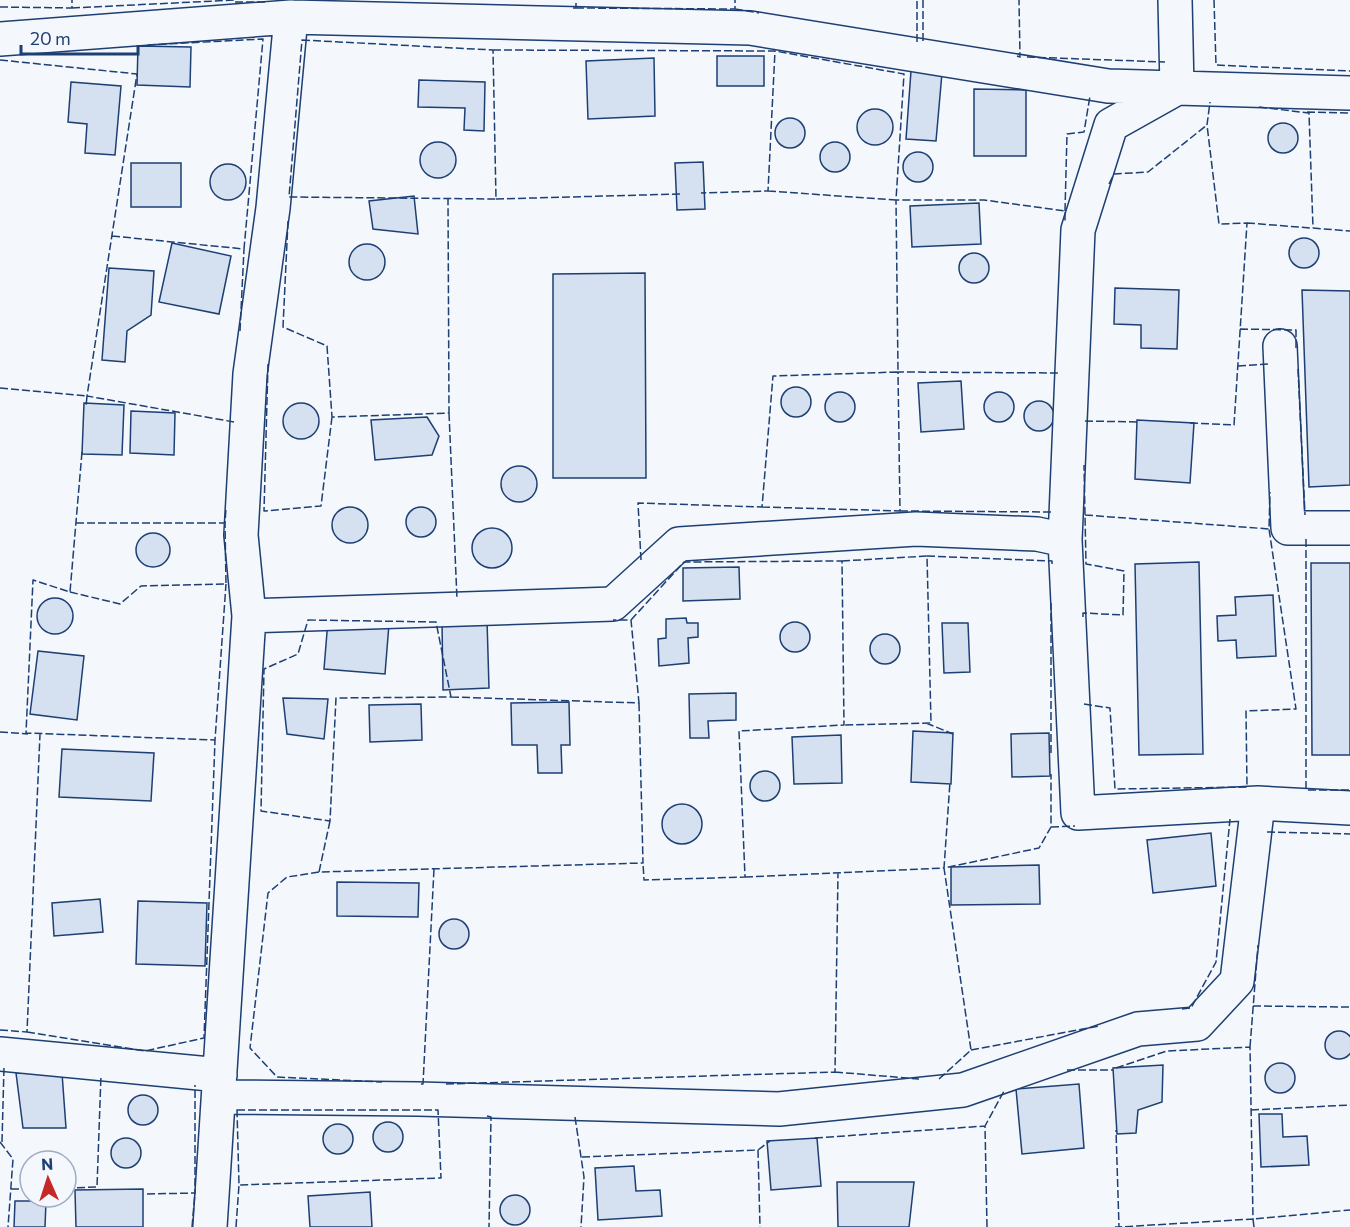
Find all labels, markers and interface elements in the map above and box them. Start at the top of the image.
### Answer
scale bar [21,18,138,56]
text: 20 m [30,27,71,49]
north arrow [18,1149,78,1209]
text: N [41,1154,54,1173]

